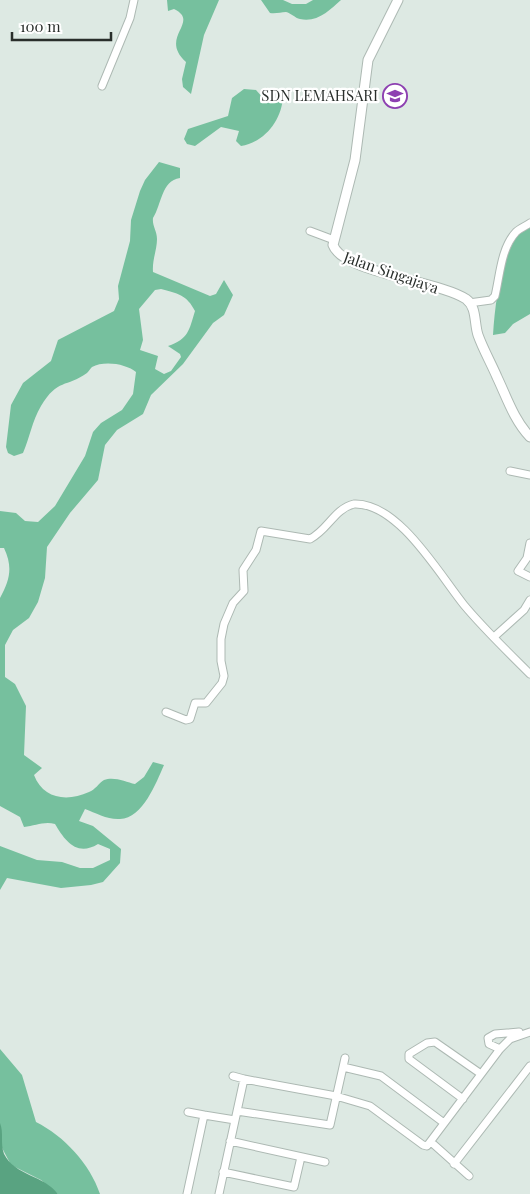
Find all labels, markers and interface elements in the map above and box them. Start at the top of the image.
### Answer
scale bar [12,10,111,42]
text: 100 m [20,16,61,36]
school or university icon: SDN LEMAHSARI [382,83,408,109]
place label: SDN LEMAHSARI [261,85,378,105]
street label: Jalan Singajaya [340,246,442,298]

